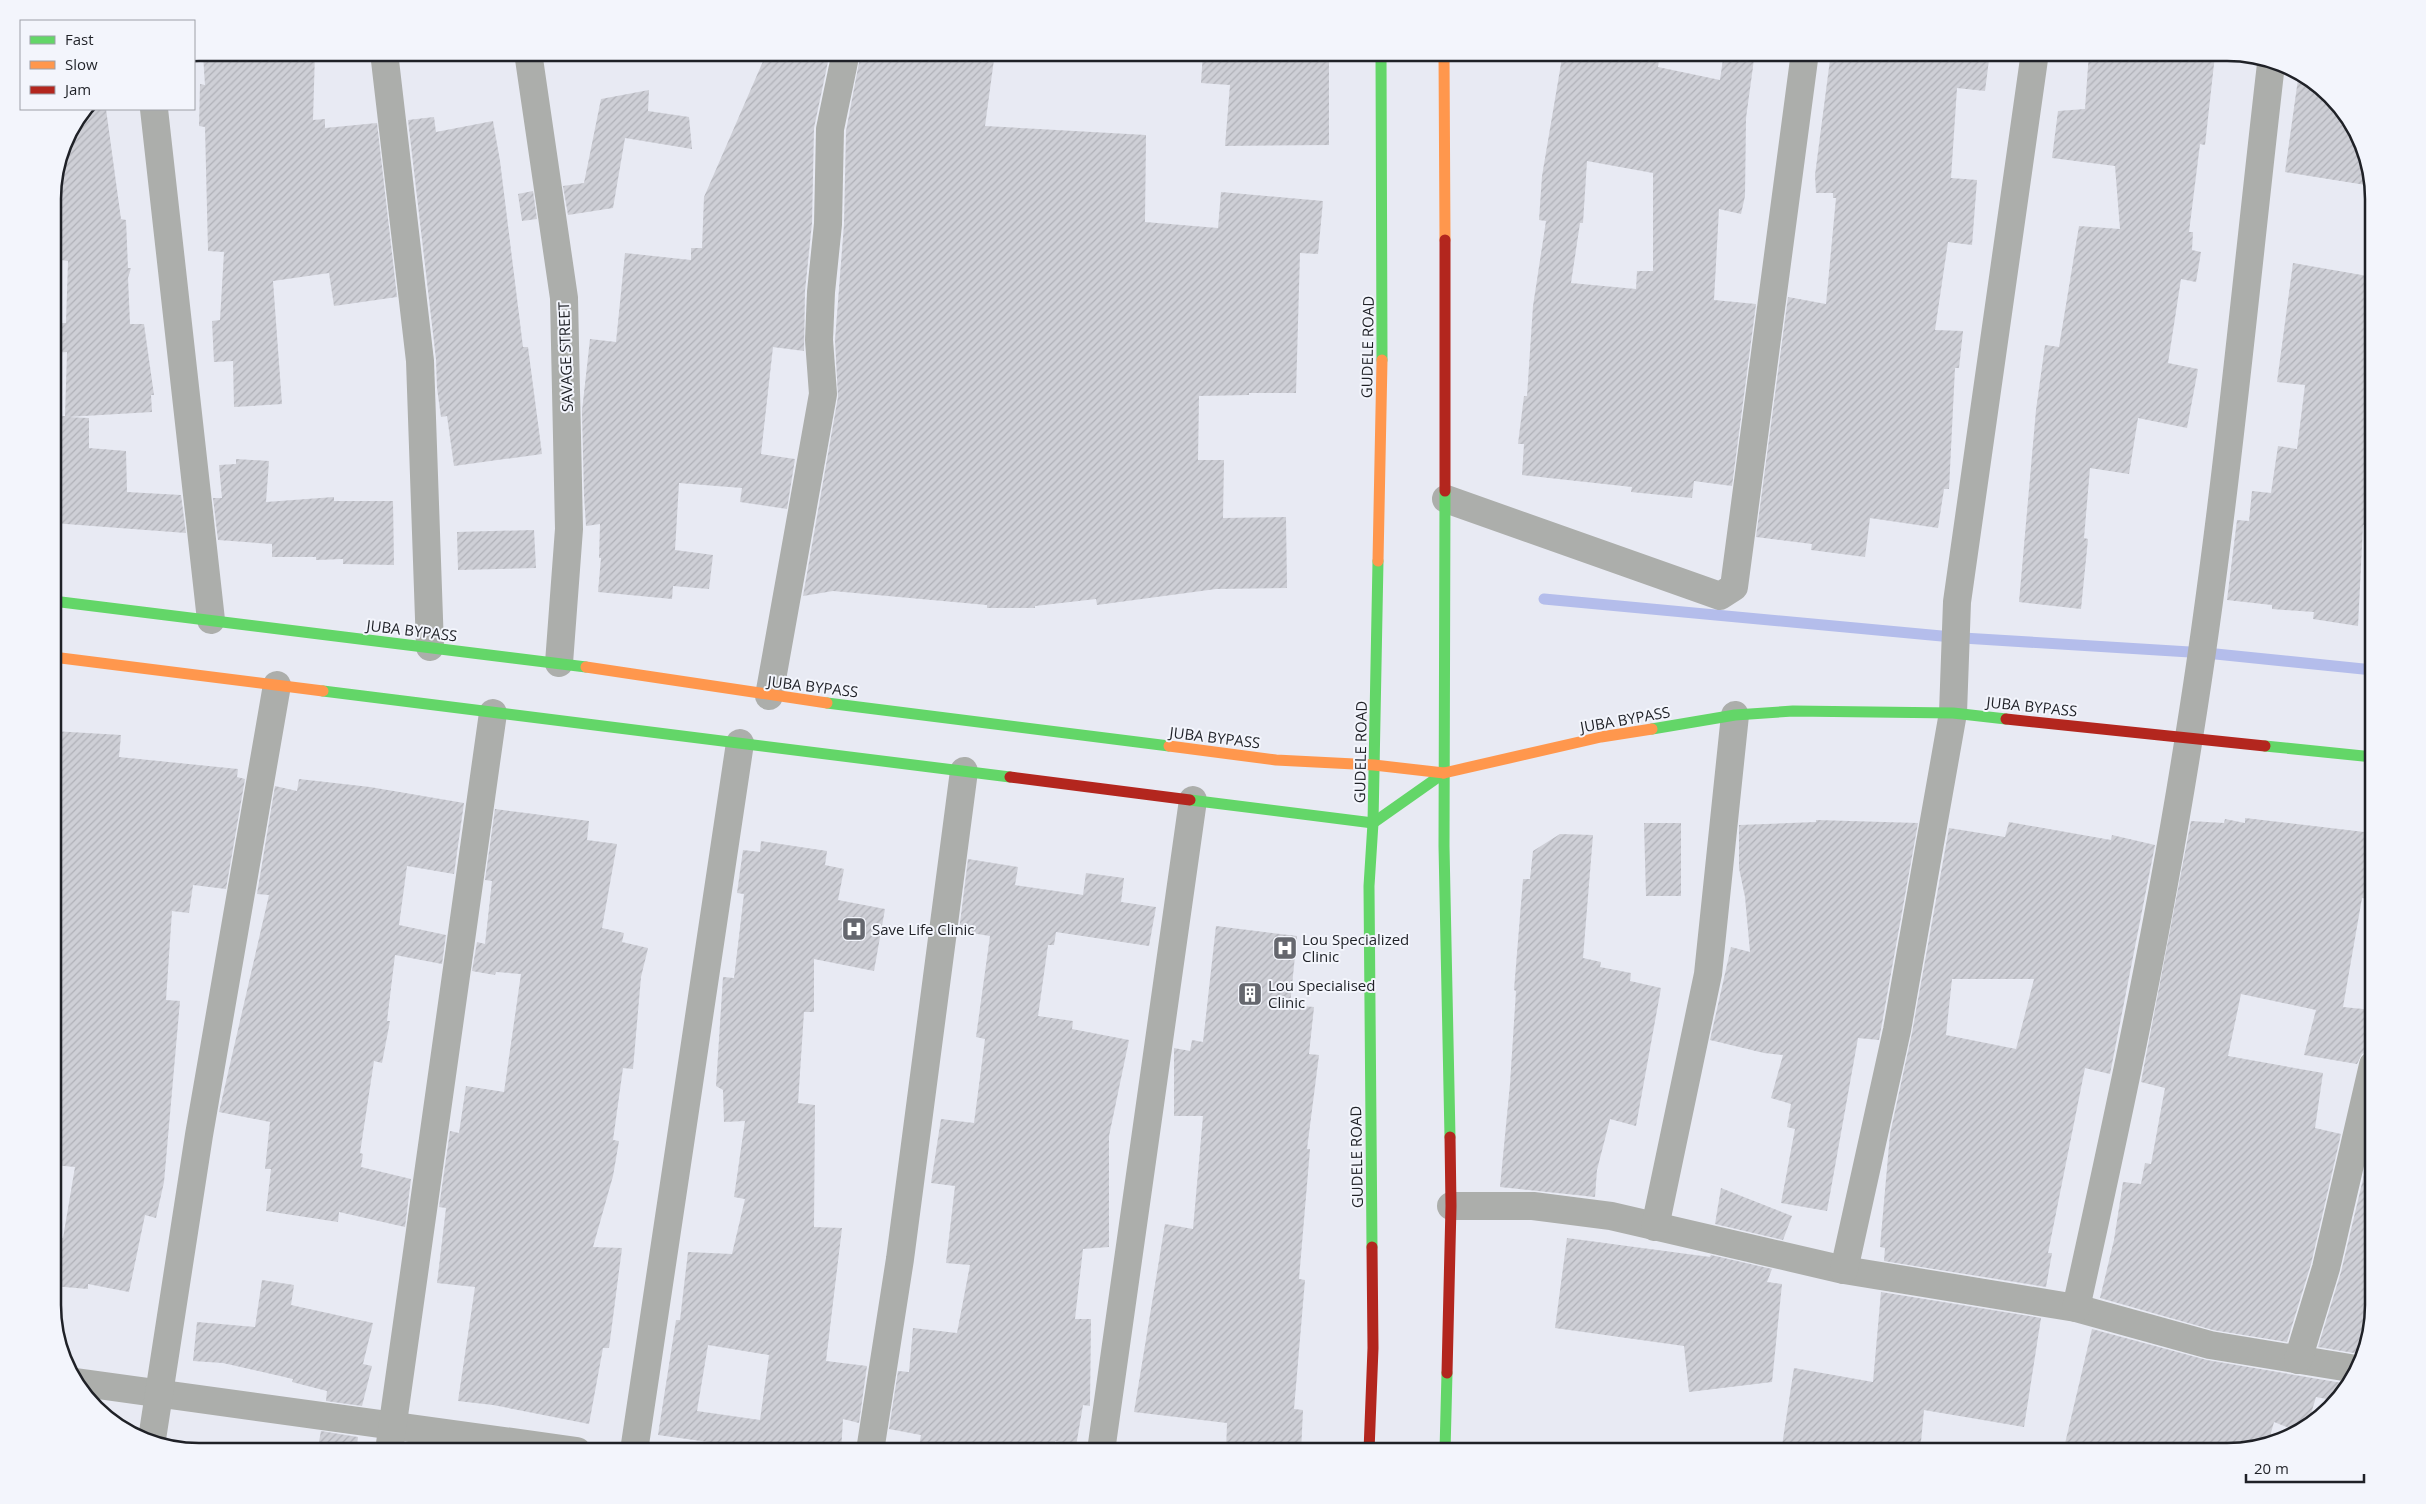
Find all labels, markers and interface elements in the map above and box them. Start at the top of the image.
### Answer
legend [20,20,195,110]
text: Fast [65,29,94,49]
text: Slow [65,54,98,74]
text: Jam [63,79,91,99]
street label: GUDELE ROAD [1356,296,1378,398]
street label: SAVAGE STREET [553,301,577,412]
street label: JUBA BYPASS [364,614,458,645]
street label: JUBA BYPASS [765,670,859,701]
street label: JUBA BYPASS [1984,691,2078,721]
street label: GUDELE ROAD [1349,701,1371,803]
street label: JUBA BYPASS [1576,701,1672,737]
street label: JUBA BYPASS [1167,721,1261,752]
hospital icon: Save Life Clinic [841,916,867,942]
place label: Save Life Clinic [872,919,975,939]
place label: Lou Specialized Clinic [1302,929,1409,966]
hospital icon: Lou Specialized Clinic [1272,935,1298,961]
place label: Lou Specialised Clinic [1268,975,1375,1012]
building icon: Lou Specialised Clinic [1237,981,1263,1007]
street label: GUDELE ROAD [1345,1106,1367,1208]
scale bar [2246,1452,2364,1484]
text: 20 m [2254,1458,2289,1478]

